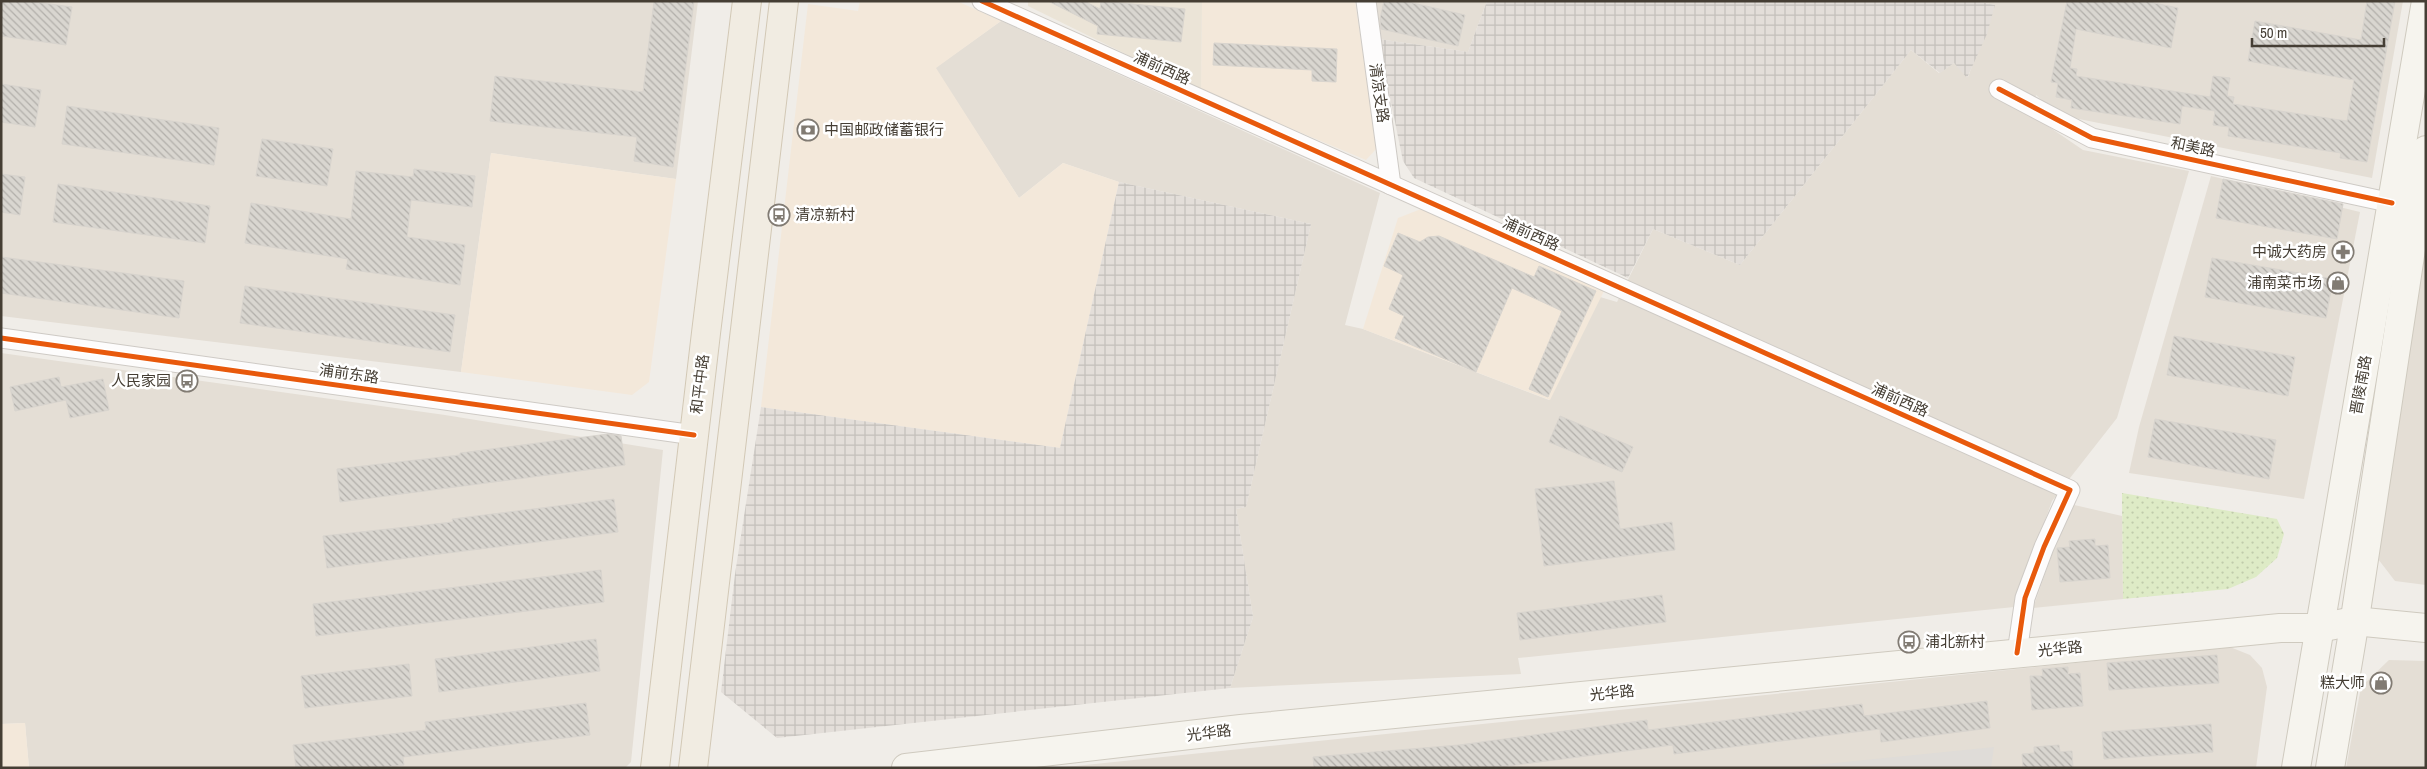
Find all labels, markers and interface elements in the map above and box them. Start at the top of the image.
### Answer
scale bar [2252,15,2384,47]
text: 50 m [2260,22,2287,43]
street label: 浦前西路 [1131,46,1194,89]
street label: 清凉支路 [1365,62,1394,124]
bank icon: 中国邮政储蓄银行 [796,118,820,142]
place label: 中国邮政储蓄银行 [824,119,944,140]
street label: 和美路 [2169,132,2217,161]
bus stop icon: 清凉新村 [767,203,791,227]
place label: 清凉新村 [795,204,855,225]
street label: 浦前西路 [1500,212,1563,255]
pharmacy icon: 中诚大药房 [2331,240,2355,264]
place label: 中诚大药房 [2252,241,2327,262]
shop icon: 浦南菜市场 [2326,271,2350,295]
place label: 浦南菜市场 [2247,272,2322,293]
street label: 和平中路 [685,353,714,415]
street label: 晋陵南路 [2345,354,2376,416]
street label: 浦前东路 [318,359,380,388]
bus stop icon: 人民家园 [175,369,199,393]
place label: 人民家园 [111,370,171,391]
street label: 浦前西路 [1869,378,1932,421]
bus stop icon: 浦北新村 [1897,630,1921,654]
place label: 浦北新村 [1925,631,1985,652]
street label: 光华路 [2036,636,2083,661]
shop icon: 糕大师 [2369,671,2393,695]
place label: 糕大师 [2320,672,2365,693]
street label: 光华路 [1588,680,1635,705]
street label: 光华路 [1185,719,1233,746]

